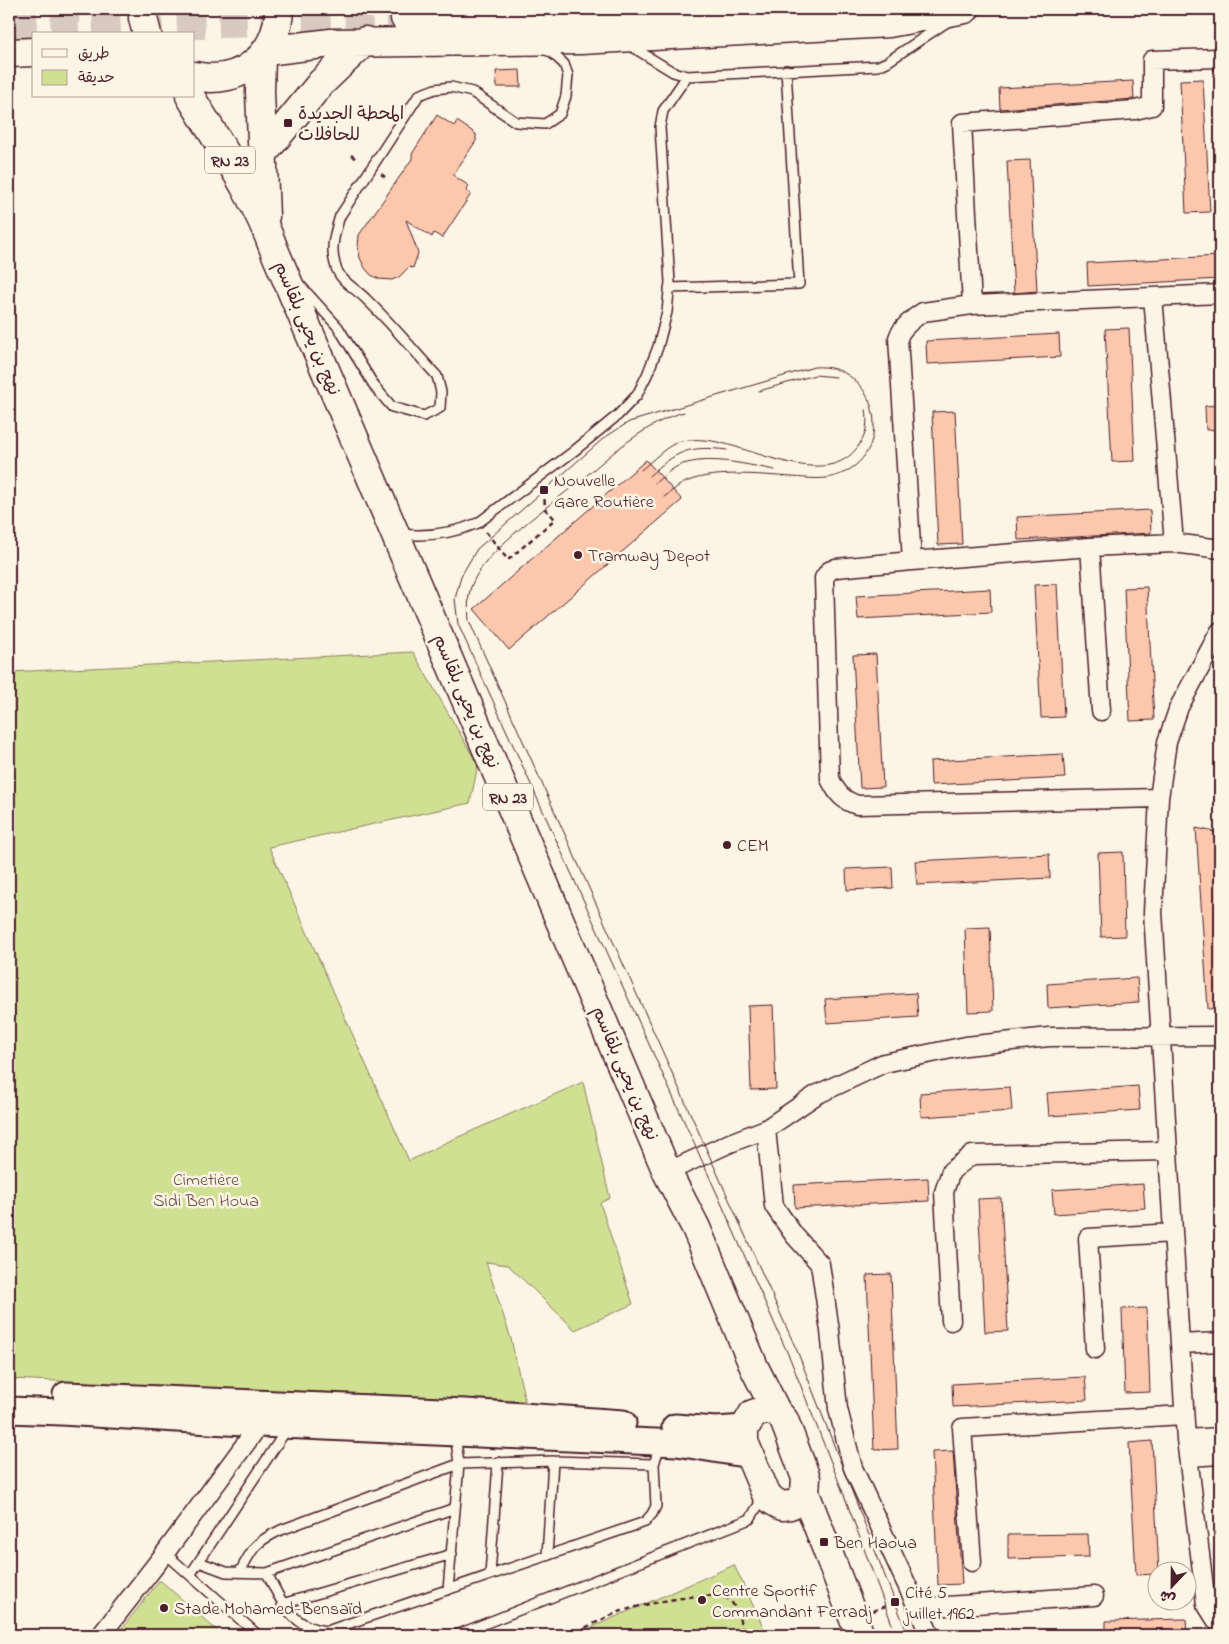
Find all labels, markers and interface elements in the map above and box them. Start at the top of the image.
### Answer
legend [32,32,195,98]
text: طريق [78,43,110,65]
text: حديقة [78,67,115,89]
place label: المحطة الجديدة للحافلات [298,102,404,149]
marker: المحطة الجديدة للحافلات [282,117,294,129]
road number: RN 23 [205,146,255,174]
street label: نهج بن يحيى بلقاسم [266,258,346,400]
place label: Nouvelle Gare Routière [554,469,655,516]
marker: Nouvelle Gare Routière [538,484,550,496]
place label: Tramway Depot [588,544,710,570]
marker: Tramway Depot [572,549,584,561]
street label: نهج بن يحيى بلقاسم [425,631,505,773]
road number: RN 23 [483,784,533,810]
place label: CEM [737,834,769,860]
marker: CEM [721,839,733,851]
street label: نهج بن يحيى بلقاسم [584,1003,664,1145]
park label: Cimetière Sidi Ben Houa [153,1168,259,1215]
place label: Ben Haoua [833,1531,917,1557]
marker: Ben Haoua [818,1536,830,1548]
north arrow [1146,1562,1196,1612]
place label: Centre Sportif Commandant Ferradj [712,1579,872,1626]
place label: Cité 5 juillet 1962 [903,1581,975,1628]
text: ش [1157,1584,1179,1609]
marker: Centre Sportif Commandant Ferradj [696,1594,708,1606]
marker: Cité 5 juillet 1962 [889,1596,901,1608]
place label: Stade Mohamed-Bensaïd [174,1597,362,1623]
marker: Stade Mohamed-Bensaïd [158,1602,170,1614]

